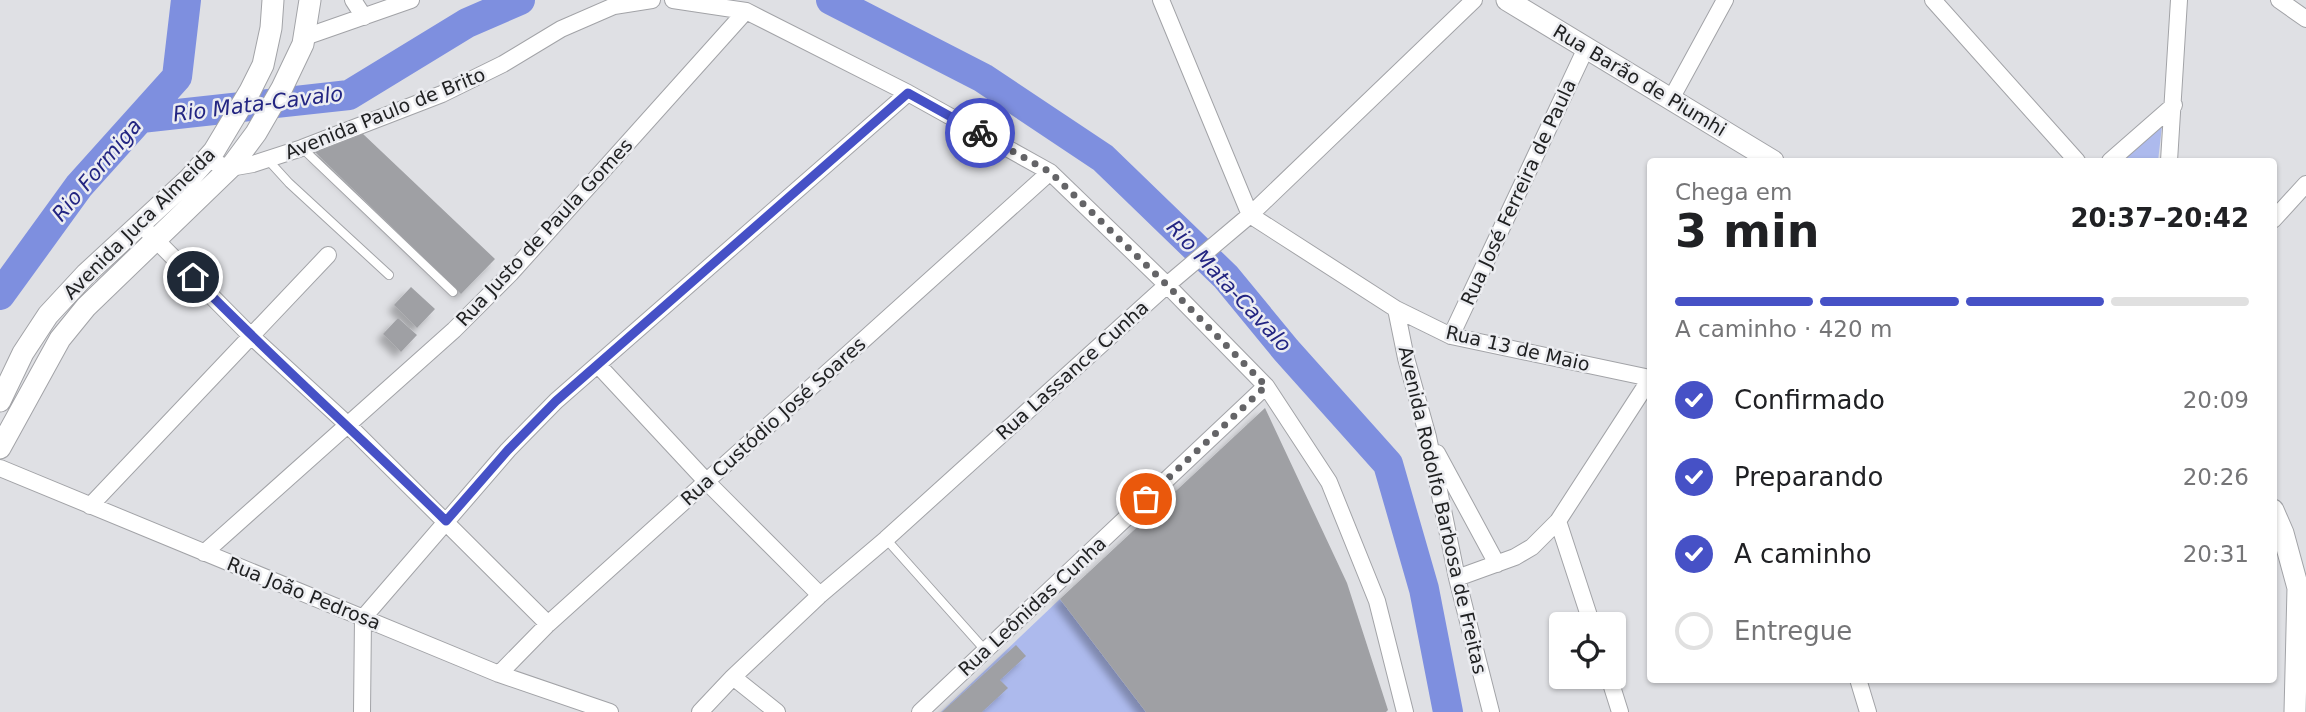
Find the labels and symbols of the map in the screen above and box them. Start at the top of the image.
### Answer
street label: Rua Barão de Piumhi [1550,20,1730,140]
street label: Avenida Paulo de Brito [282,63,488,163]
street label: Rua José Ferreira de Paula [1456,75,1580,309]
water label: Rio Mata-Cavalo [172,82,344,126]
courier [945,98,1015,168]
water label: Rio Formiga [47,114,147,226]
street label: Rua Justo de Paula Gomes [451,134,637,330]
street label: Avenida Juca Almeida [59,143,219,303]
water label: Rio Mata-Cavalo [1162,215,1296,357]
pin [163,247,223,307]
street label: Rua Lassance Cunha [991,296,1153,444]
street label: Rua 13 de Maio [1444,321,1592,375]
street label: Rua Custódio José Soares [676,332,870,510]
street label: Avenida Rodolfo Barbosa de Freitas [1395,344,1491,676]
pin [1116,469,1176,529]
street label: Rua Leônidas Cunha [954,532,1110,680]
street label: Rua João Pedrosa [224,552,384,634]

